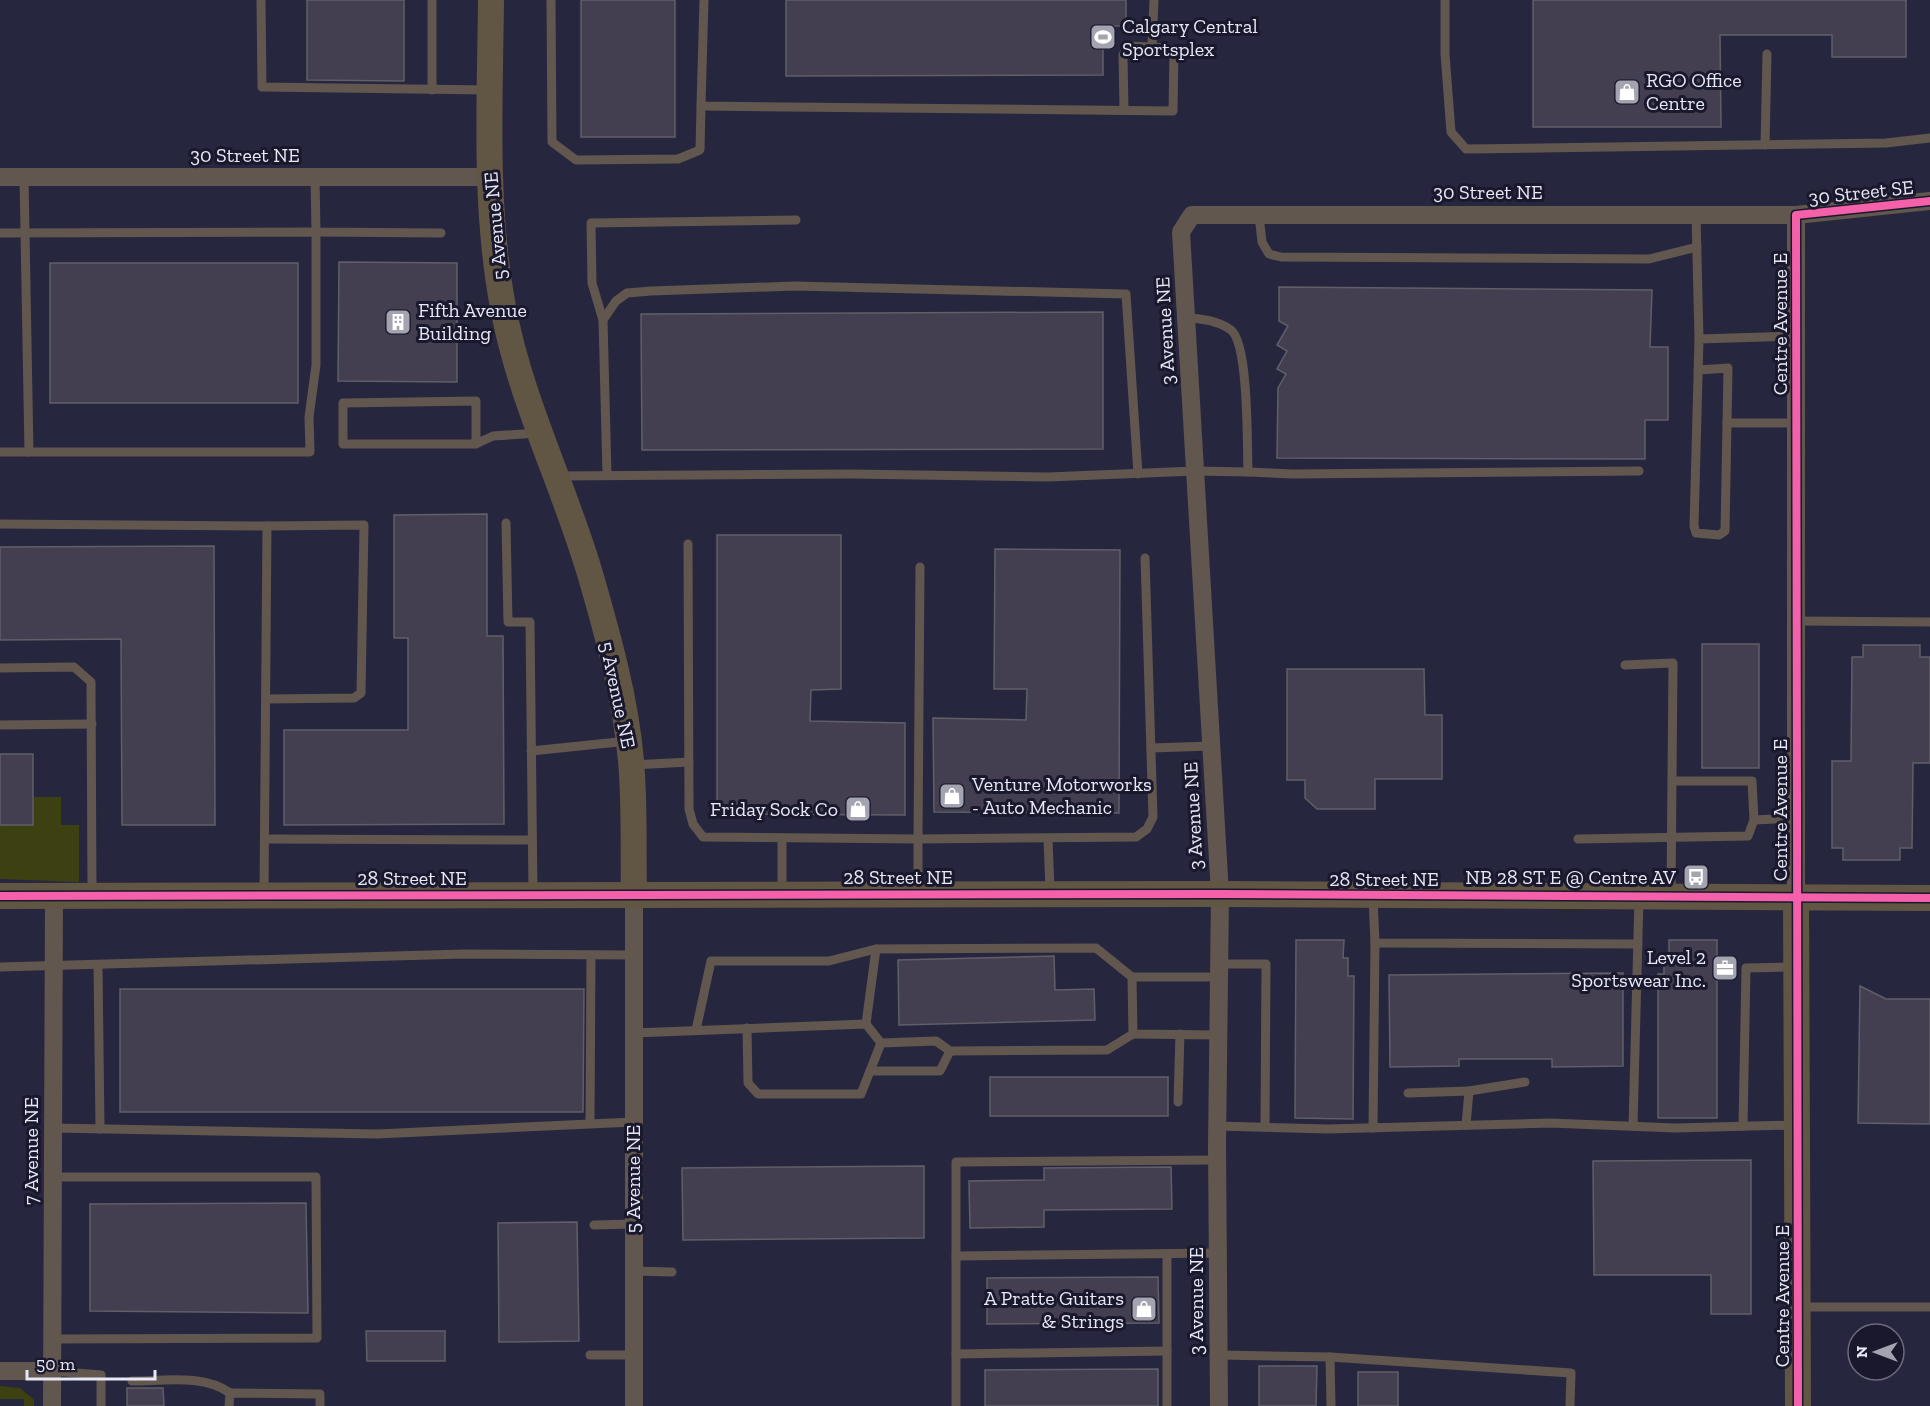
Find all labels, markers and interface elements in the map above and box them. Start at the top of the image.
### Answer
place label: Calgary Central Sportsplex [1122,14,1258,61]
sports icon: Calgary Central Sportsplex [1088,22,1118,52]
place label: RGO Office Centre [1646,68,1742,115]
shop icon: RGO Office Centre [1612,77,1642,107]
street label: 30 Street NE [190,143,300,167]
street label: 5 Avenue NE [478,171,512,281]
street label: 30 Street SE [1807,175,1915,209]
street label: 30 Street NE [1433,180,1543,204]
street label: Centre Avenue E [1768,253,1792,395]
street label: 3 Avenue NE [1150,276,1180,386]
place label: Fifth Avenue Building [418,298,527,345]
building icon: Fifth Avenue Building [383,307,413,337]
street label: 5 Avenue NE [595,639,641,751]
street label: Centre Avenue E [1768,739,1792,881]
street label: 3 Avenue NE [1178,761,1208,871]
place label: Venture Motorworks - Auto Mechanic [971,772,1152,819]
shop icon: Venture Motorworks - Auto Mechanic [937,781,967,811]
shop icon: Friday Sock Co [843,794,873,824]
place label: Friday Sock Co [710,797,838,821]
bus stop icon: NB 28 ST E @ Centre AV [1681,862,1711,892]
street label: 28 Street NE [843,865,953,889]
place label: NB 28 ST E @ Centre AV [1465,865,1676,889]
street label: 28 Street NE [357,866,467,890]
street label: 28 Street NE [1329,867,1439,891]
place label: Level 2 Sportswear Inc. [1571,945,1706,992]
office icon: Level 2 Sportswear Inc. [1710,953,1740,983]
street label: 7 Avenue NE [19,1097,43,1205]
street label: 5 Avenue NE [621,1125,645,1233]
street label: Centre Avenue E [1770,1225,1794,1367]
street label: 3 Avenue NE [1184,1247,1208,1355]
place label: A Pratte Guitars & Strings [984,1286,1124,1333]
shop icon: A Pratte Guitars & Strings [1129,1294,1159,1324]
north arrow [1846,1322,1906,1382]
scale bar [27,1343,154,1381]
text: N [1852,1346,1871,1358]
text: 50 m [36,1353,76,1375]

